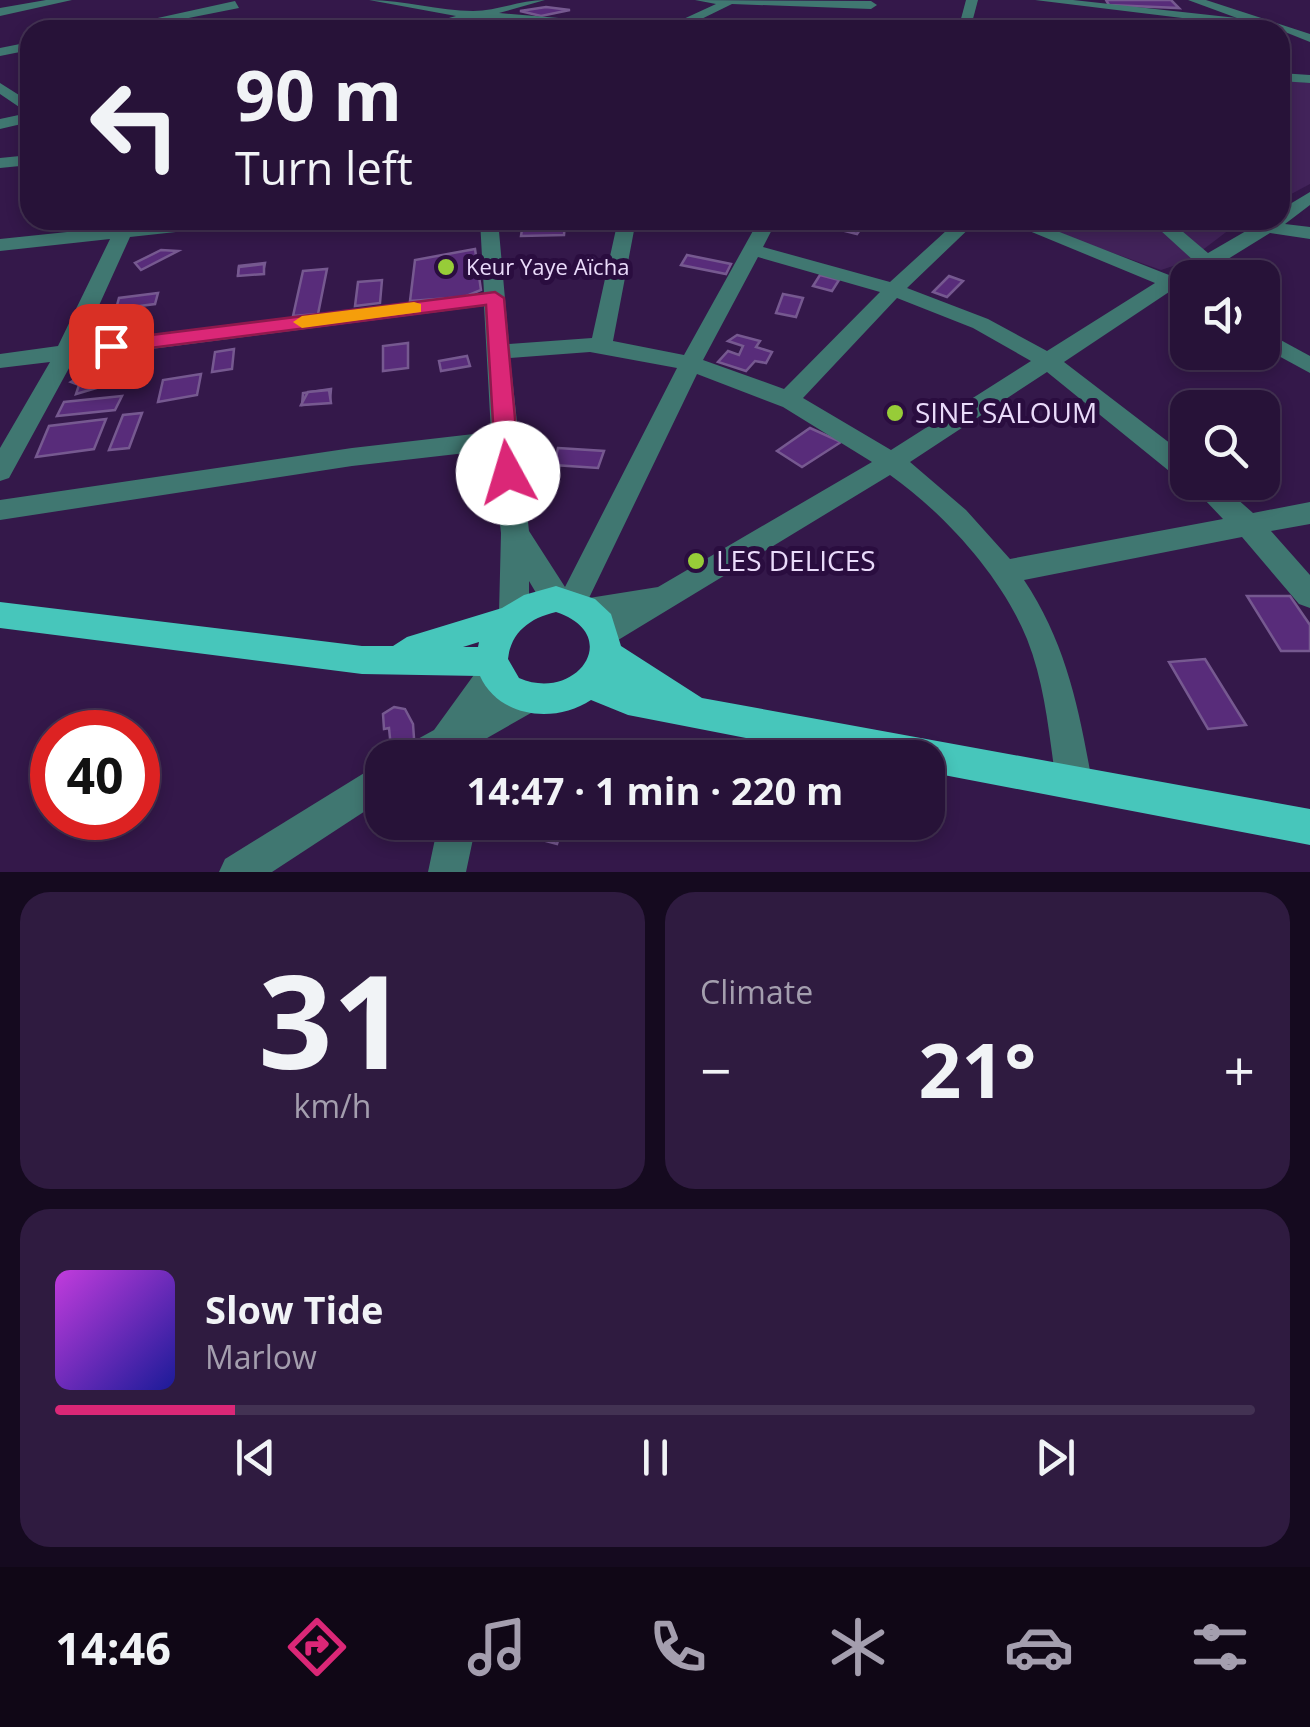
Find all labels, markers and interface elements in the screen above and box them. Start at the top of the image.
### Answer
text: 90 m [235,46,402,142]
icon: left [70,60,200,190]
text: Turn left [235,137,413,198]
place label: Keur Yaye Aïcha [466,251,629,281]
marker: Keur Yaye Aïcha [435,256,457,278]
map controls [1170,260,1280,500]
button: sound [1170,260,1280,370]
pin [69,304,154,389]
icon: arrive [84,319,139,374]
button: search [1170,390,1280,500]
place label: SINE SALOUM [915,393,1097,431]
marker: SINE SALOUM [884,402,906,424]
position arrow [456,421,560,525]
place label: LES DELICES [716,541,876,579]
marker: LES DELICES [685,550,707,572]
speed limit sign: 40 [30,710,160,840]
text: 14:47 · 1 min · 220 m [467,764,843,816]
text: 31 [258,930,407,1107]
text: Climate [700,970,813,1013]
text: 21° [919,1018,1036,1120]
text: − [700,1032,731,1107]
text: + [1224,1032,1255,1107]
text: km/h [294,1084,371,1127]
text: Slow Tide [205,1283,384,1335]
text: Marlow [205,1335,317,1378]
icon: previous [228,1430,283,1485]
icon: pause [628,1430,683,1485]
icon: next [1028,1430,1083,1485]
icon: directions [282,1612,352,1682]
icon: music [462,1612,532,1682]
icon: phone [643,1612,713,1682]
icon: climate [823,1612,893,1682]
icon: car [1004,1612,1074,1682]
icon: filters [1185,1612,1255,1682]
text: 14:46 [55,1617,171,1678]

